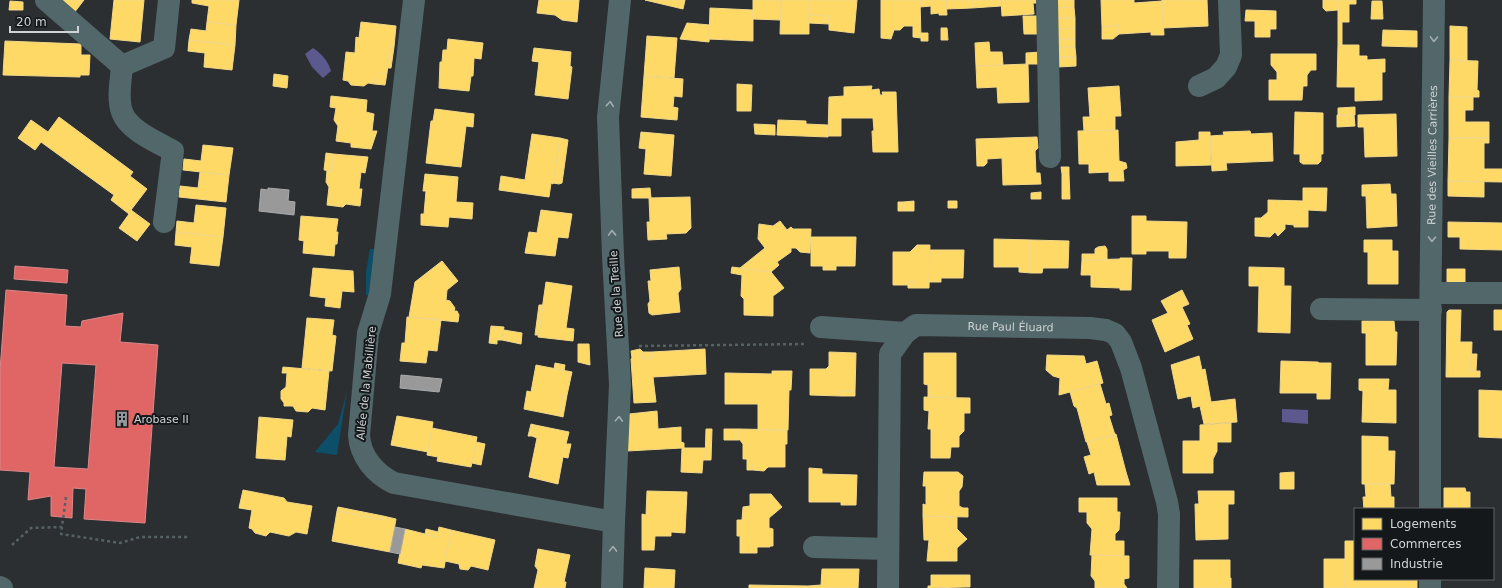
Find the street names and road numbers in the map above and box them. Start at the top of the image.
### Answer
street label: Rue des Vieilles Carrières [1425,85,1440,225]
street label: Rue de la Treille [607,250,626,338]
street label: Rue Paul Éluard [967,320,1054,334]
street label: Allée de la Mabillière [354,325,379,441]

